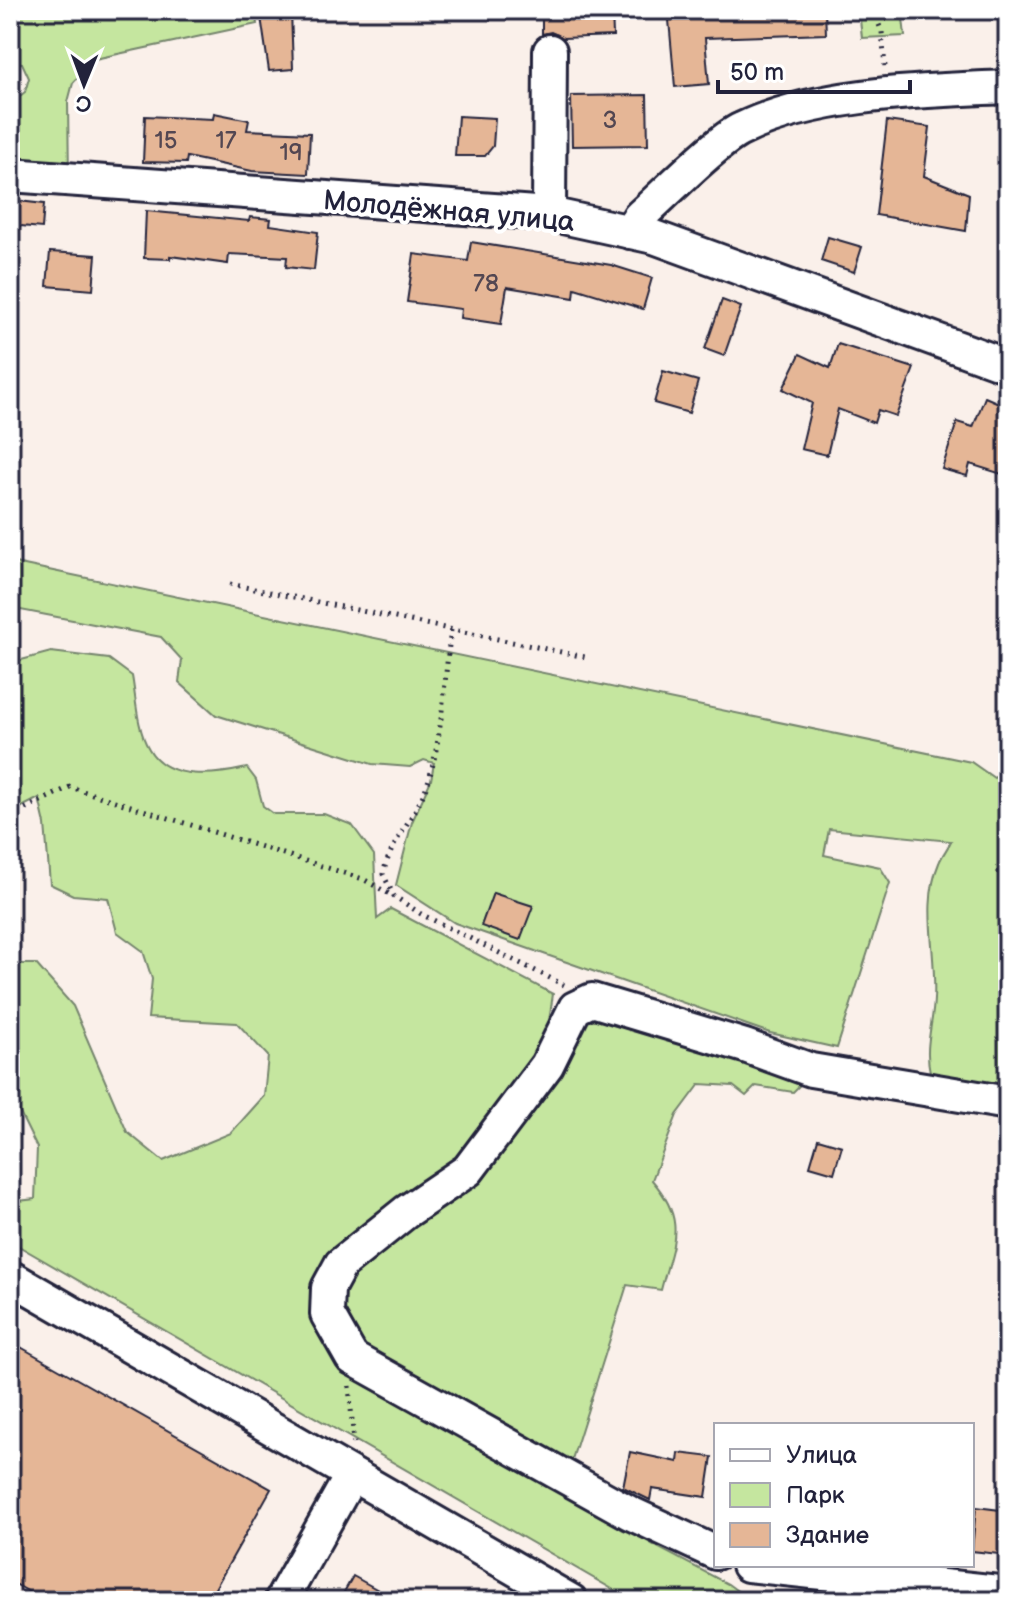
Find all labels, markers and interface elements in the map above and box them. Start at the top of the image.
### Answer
north arrow [44,44,124,124]
scale bar [718,44,910,94]
text: 50 m [730,58,784,87]
text: С [76,89,92,116]
house number: 3 [603,106,617,135]
house number: 15 [154,126,178,155]
house number: 17 [215,126,237,155]
house number: 19 [279,138,303,167]
street label: Молодёжная улица [322,184,576,239]
house number: 78 [473,269,499,298]
legend [714,1423,974,1567]
text: Улица [786,1441,857,1470]
text: Парк [786,1481,845,1510]
text: Здание [786,1521,869,1550]

